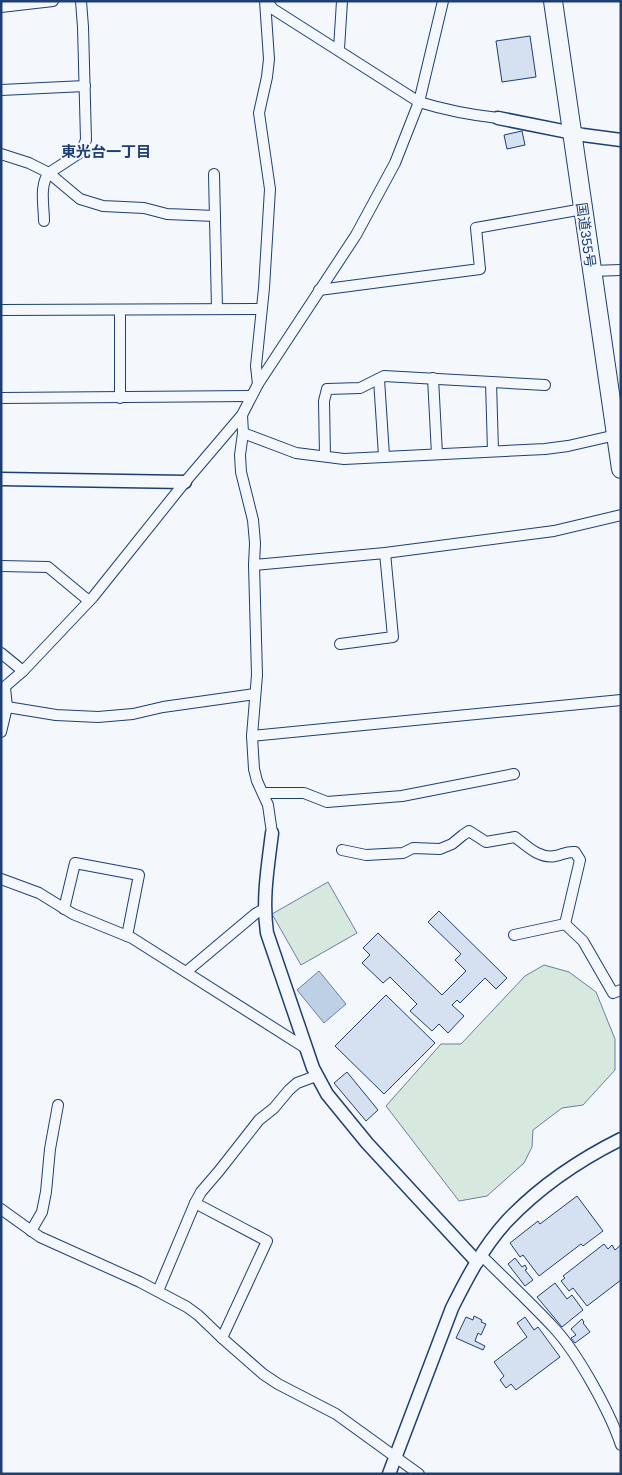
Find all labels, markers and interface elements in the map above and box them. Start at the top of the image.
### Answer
district label: 東光台一丁目 [61,143,151,160]
street label: 国道355号 [574,202,598,268]

